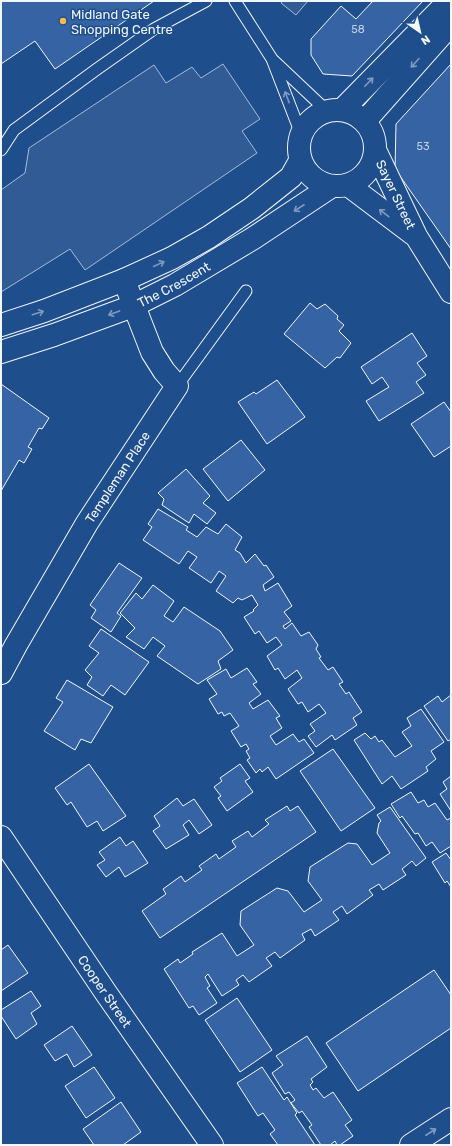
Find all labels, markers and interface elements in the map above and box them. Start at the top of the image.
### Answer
place label: Midland Gate Shopping Centre [71,7,173,38]
north arrow [400,12,440,52]
marker: Midland Gate Shopping Centre [58,16,68,26]
house number: 58 [351,23,365,36]
text: N [418,32,432,48]
one-way arrow [411,58,420,69]
one-way arrow [364,77,374,87]
one-way arrow [283,92,291,104]
house number: 53 [416,140,430,153]
street label: Sayer Street [373,157,419,231]
one-way arrow [294,204,305,212]
one-way arrow [379,209,390,217]
street label: The Crescent [135,258,213,310]
one-way arrow [152,260,164,267]
one-way arrow [31,309,44,316]
one-way arrow [108,310,120,318]
street label: Templeman Place [82,428,153,526]
street label: Cooper Street [75,952,135,1030]
one-way arrow [425,1128,436,1136]

